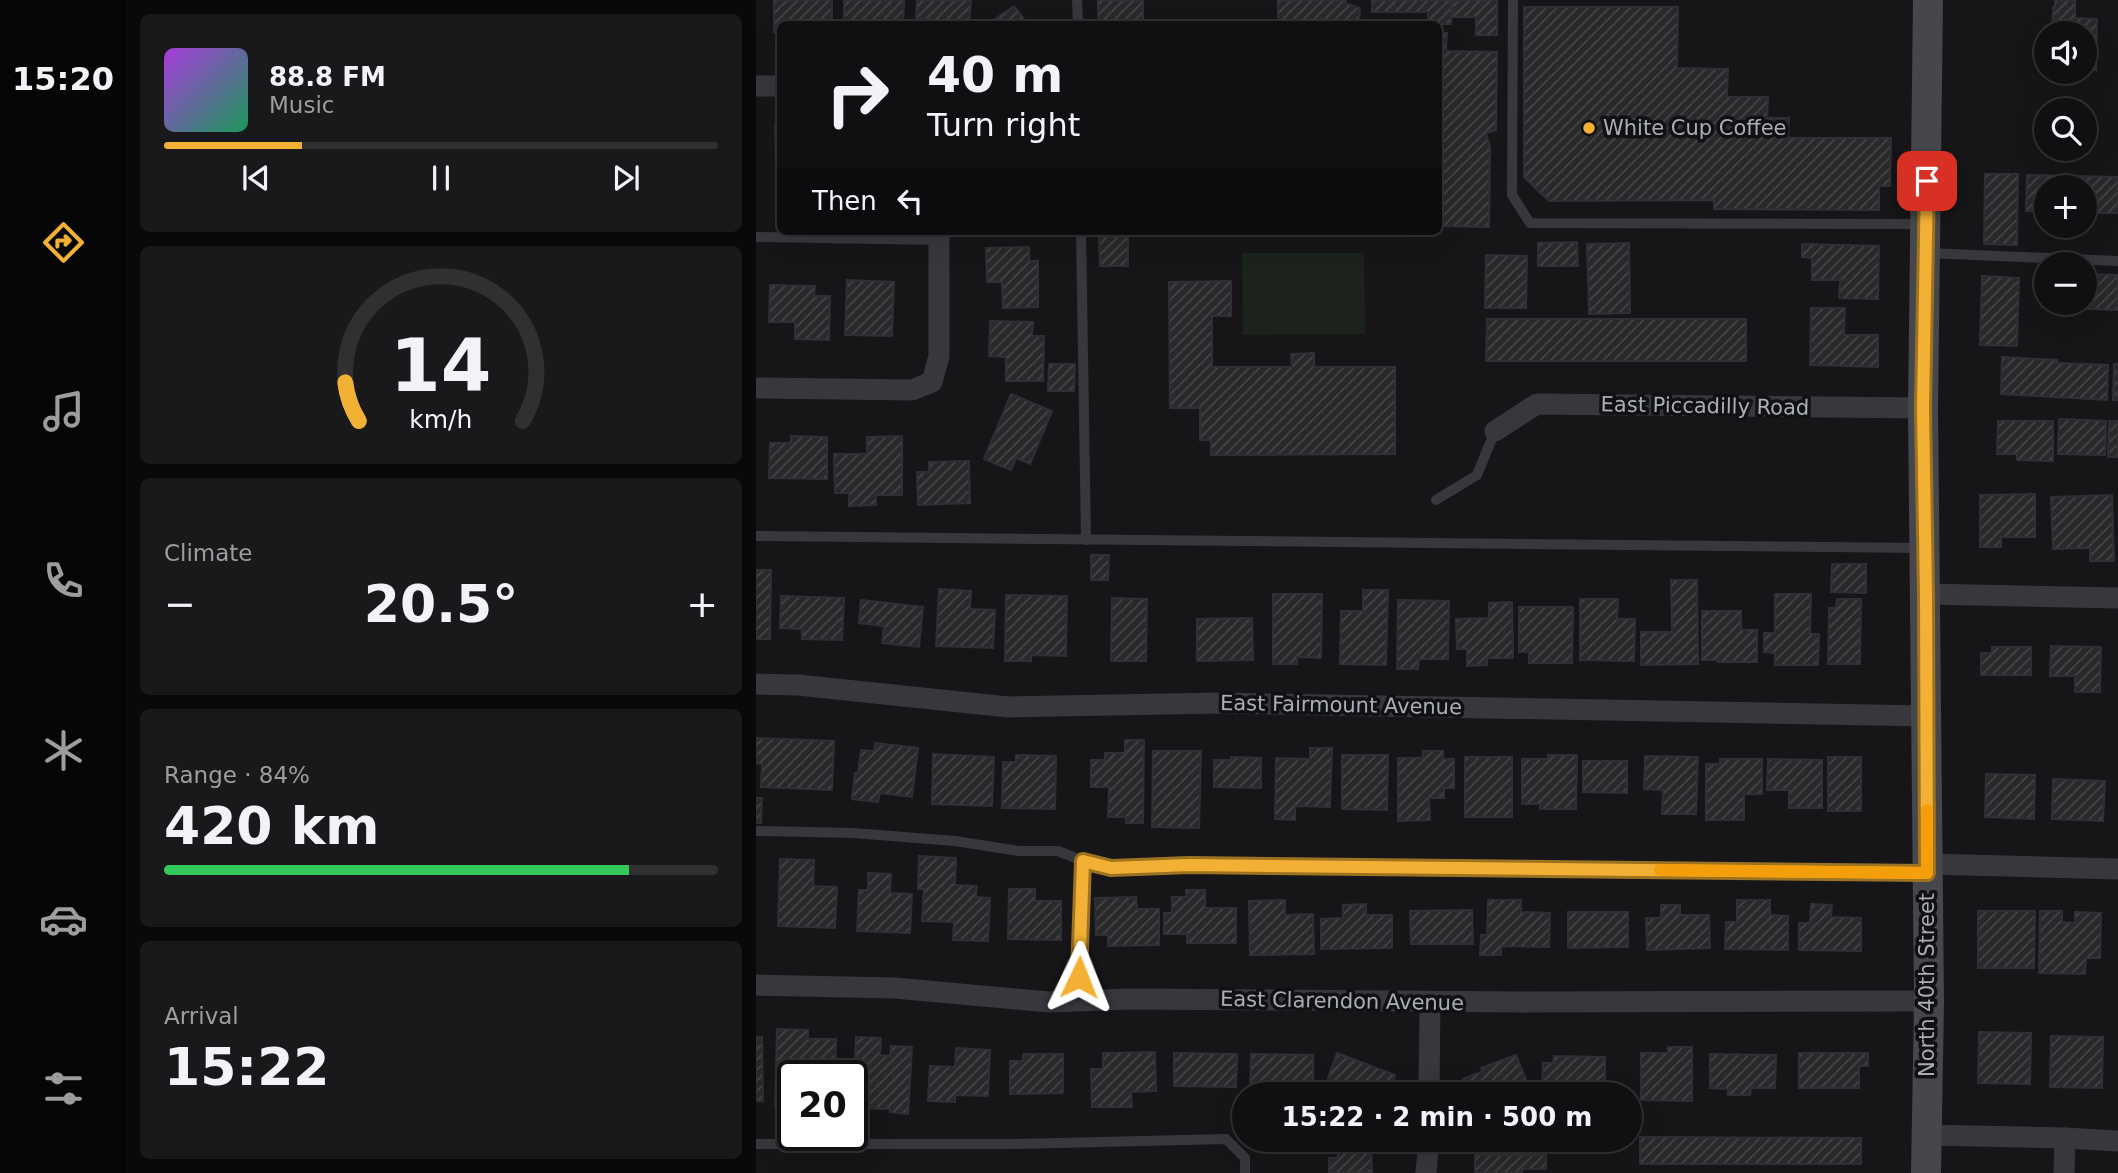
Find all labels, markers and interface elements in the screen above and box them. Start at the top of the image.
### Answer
map controls [2034,21,2097,315]
button: sound [2034,21,2097,84]
text: 40 m [927,47,1063,104]
icon: right [812,49,903,140]
text: 15:20 [12,60,114,98]
text: 88.8 FM [269,62,386,92]
text: Music [269,92,334,118]
button: search [2034,98,2097,161]
text: Turn right [927,106,1080,144]
place label: White Cup Coffee [1603,116,1787,140]
marker: White Cup Coffee [1581,120,1597,136]
pin [1897,151,1957,211]
icon: previous [237,159,275,197]
icon: pause [422,159,460,197]
icon: next [607,159,645,197]
icon: arrive [1908,162,1946,200]
button: + [2034,175,2097,238]
icon: left [891,182,929,220]
text: Then [812,186,877,216]
icon: directions [39,218,88,267]
button: − [2034,252,2097,315]
text: 14 [390,323,492,408]
icon: music [39,387,88,436]
street label: East Piccadilly Road [1600,392,1810,420]
text: km/h [409,404,473,433]
text: Climate [164,540,253,566]
icon: phone [39,556,88,605]
text: 20.5° [364,574,518,634]
text: − [164,582,196,626]
text: + [686,582,718,626]
street label: East Fairmount Avenue [1220,691,1462,719]
icon: climate [39,726,88,775]
text: Range · 84% [164,762,310,788]
text: 420 km [164,796,379,856]
street label: North 40th Street [1915,893,1939,1077]
icon: car [39,895,88,944]
position arrow [1042,940,1116,1014]
street label: East Clarendon Avenue [1220,987,1464,1015]
text: Arrival [164,1003,239,1029]
text: 15:22 [164,1037,330,1097]
speed limit sign: 20 [777,1060,868,1151]
icon: filters [39,1064,88,1113]
text: 15:22 · 2 min · 500 m [1282,1102,1592,1132]

